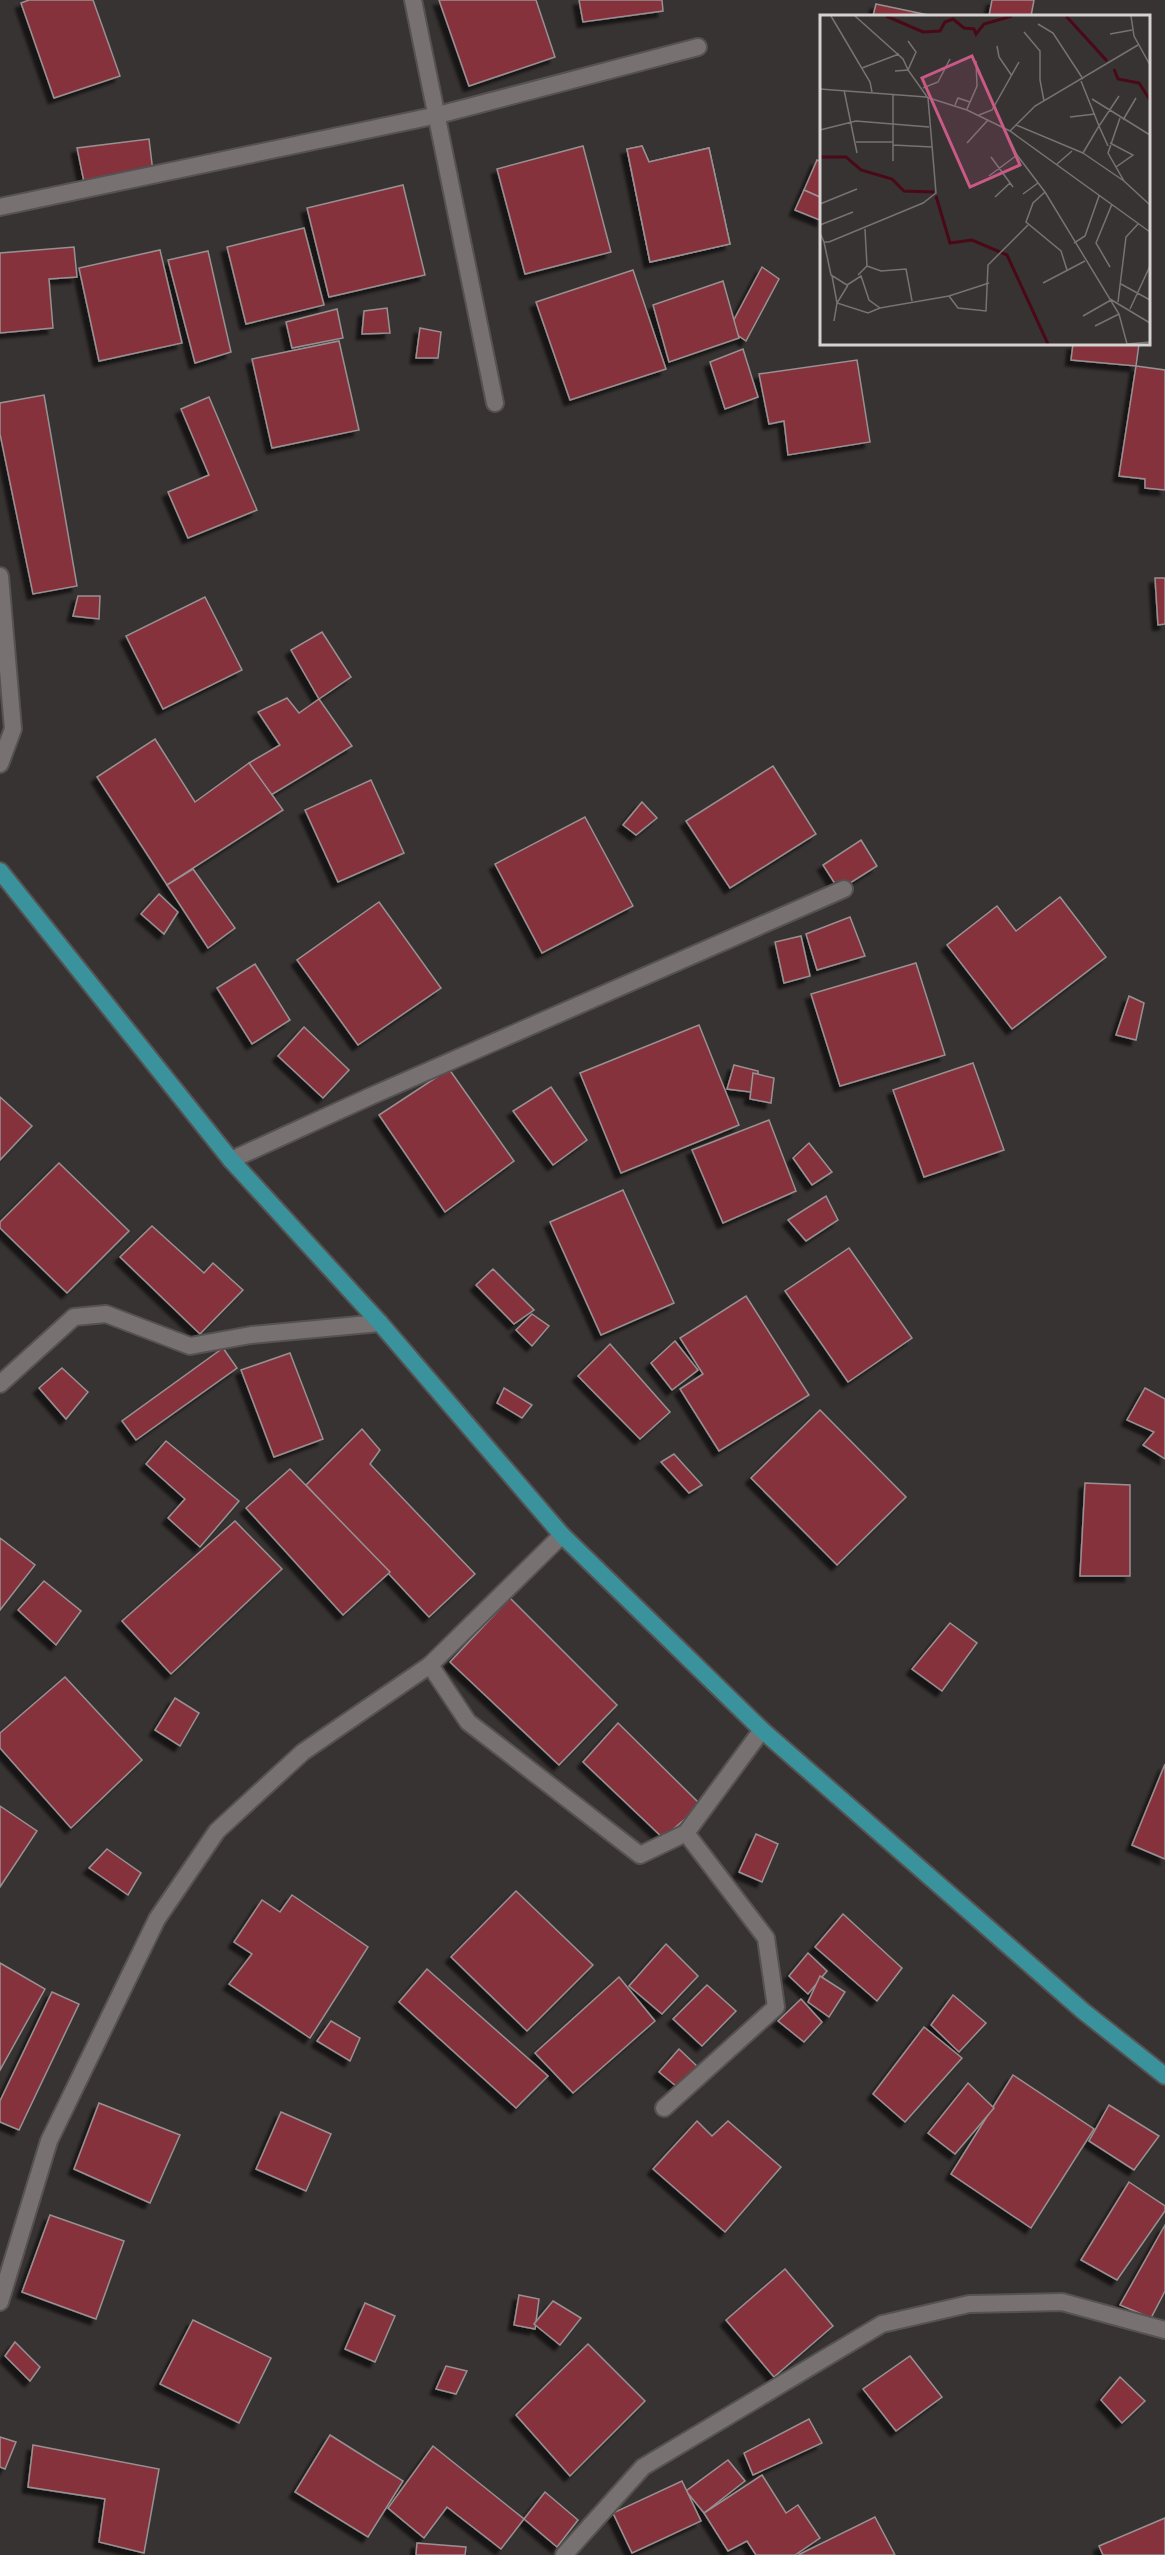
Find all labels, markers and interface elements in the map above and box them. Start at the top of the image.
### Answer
inset map [820,15,1150,345]

